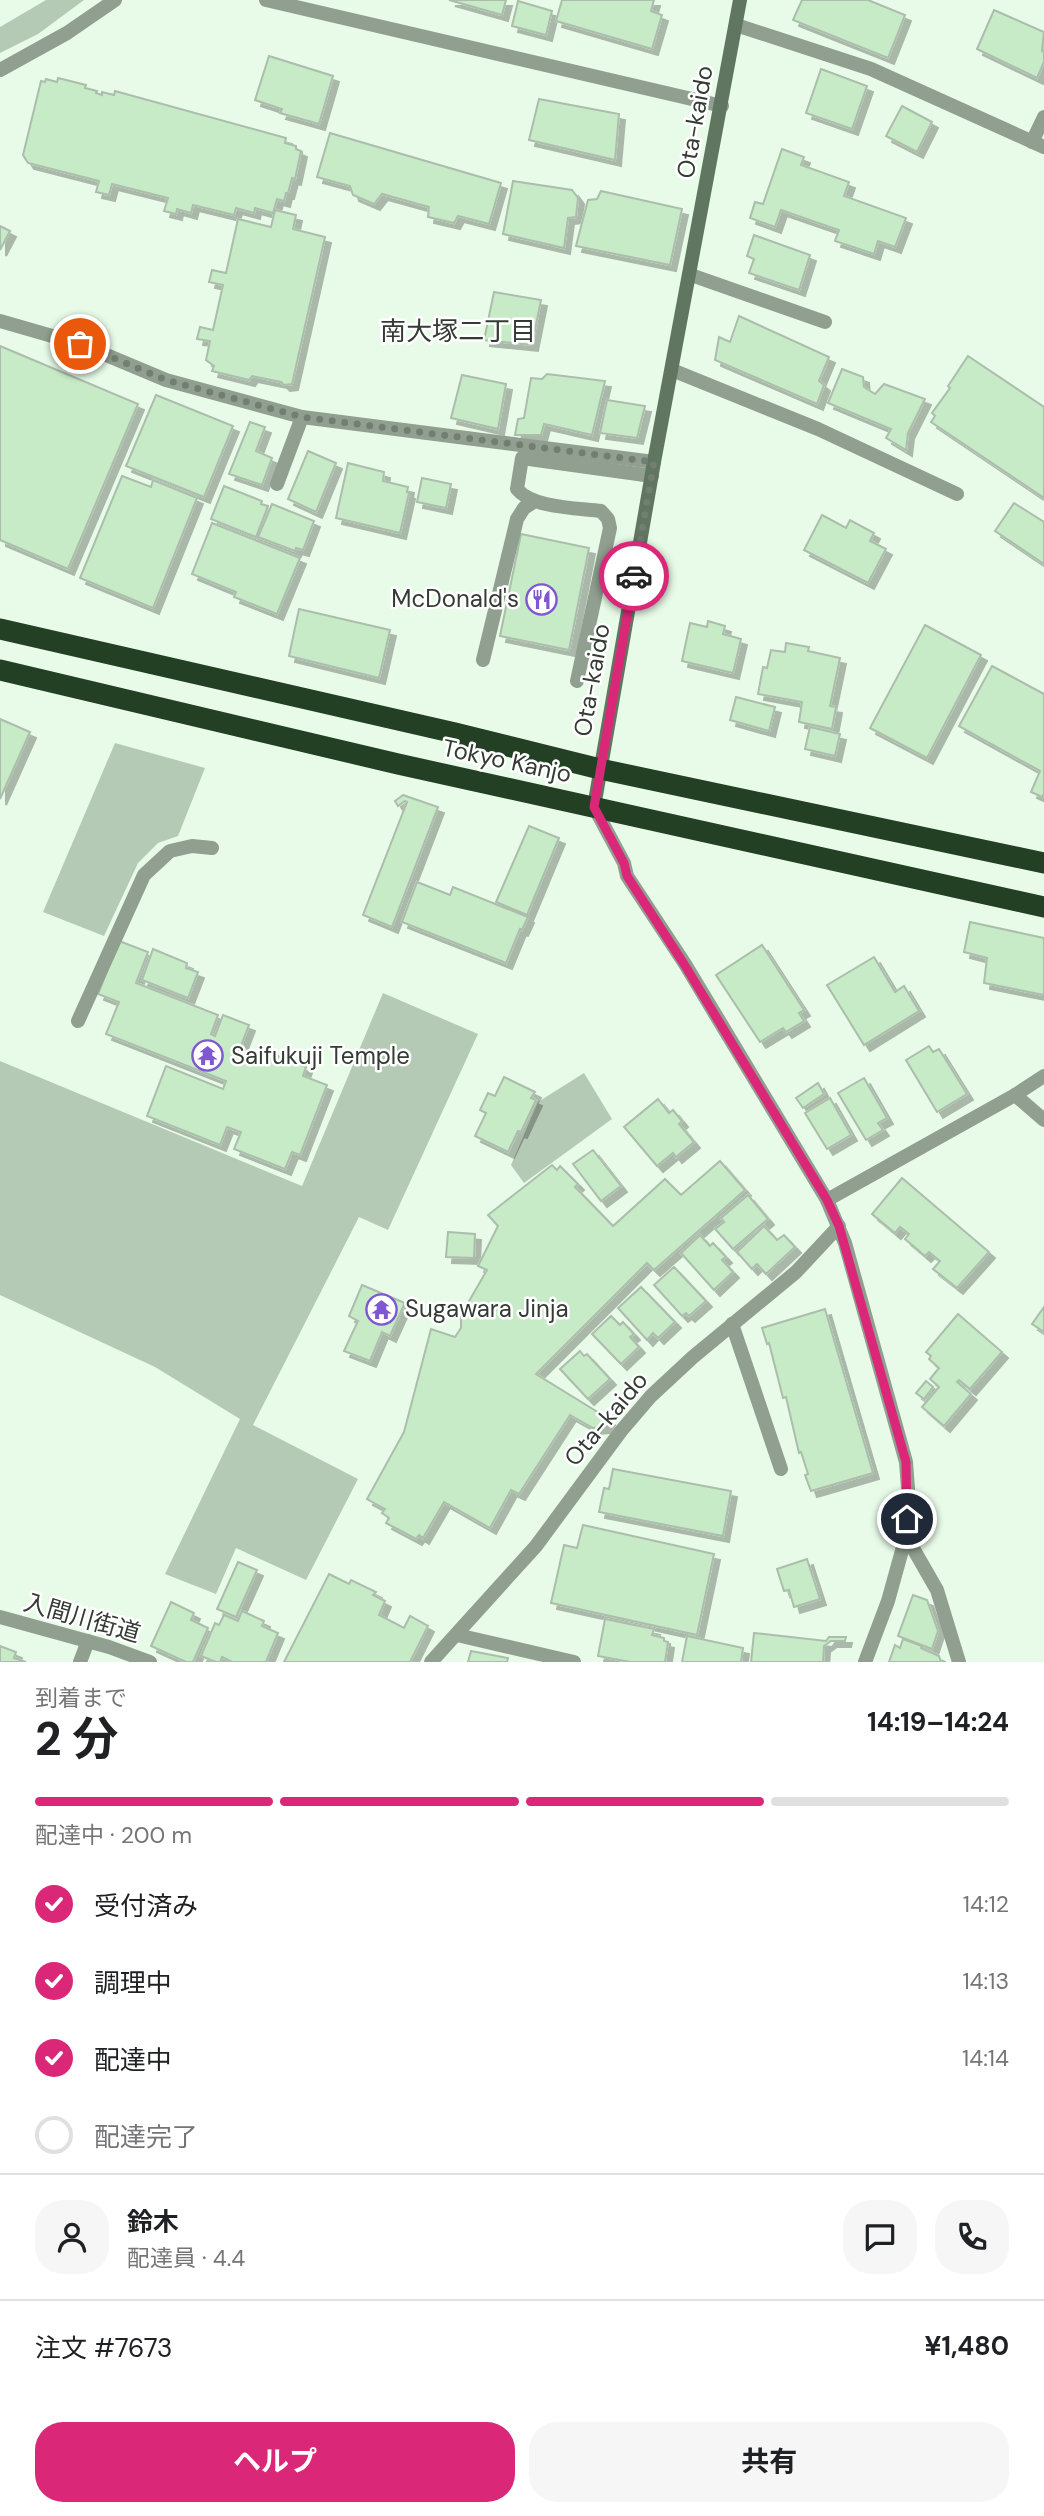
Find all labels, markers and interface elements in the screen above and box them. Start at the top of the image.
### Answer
street label: Ota-kaido [669,63,720,181]
pin [50,314,110,374]
district label: 南大塚二丁目 [380,314,536,348]
icon: bag [61,325,99,363]
courier [599,541,669,611]
icon: car [615,557,653,595]
restaurant icon: McDonald's [525,582,559,616]
place label: McDonald's [391,583,519,614]
street label: Ota-kaido [566,621,617,739]
street label: Tokyo Kanjo [440,732,574,789]
temple icon: Saifukuji Temple [191,1039,225,1073]
place label: Saifukuji Temple [231,1040,410,1071]
temple icon: Sugawara Jinja [365,1292,399,1326]
place label: Sugawara Jinja [405,1293,569,1324]
street label: Ota-kaido [557,1365,654,1472]
pin [877,1489,937,1549]
icon: home [888,1500,926,1538]
street label: 入間川街道 [20,1586,144,1649]
text: 到着まで [35,1683,127,1713]
text: 14:19–14:24 [867,1705,1009,1739]
text: 2 分 [35,1709,118,1769]
text: 配達中 · 200 m [35,1820,192,1850]
icon: check [35,1885,73,1923]
text: 受付済み [94,1889,198,1923]
text: 14:12 [963,1889,1009,1919]
icon: check [35,1962,73,2000]
text: 調理中 [94,1966,172,2000]
text: 14:13 [962,1966,1009,1996]
icon: check [35,2039,73,2077]
text: 配達中 [94,2043,172,2077]
text: 14:14 [962,2043,1009,2073]
text: 配達完了 [94,2120,198,2154]
button: person [35,2200,109,2274]
button: chat [843,2200,917,2274]
button: phone [935,2200,1009,2274]
text: 鈴木 [127,2205,179,2239]
text: 配達員 · 4.4 [127,2243,245,2273]
text: ¥1,480 [925,2329,1009,2363]
text: 注文 #7673 [35,2331,172,2365]
button: ヘルプ [35,2422,515,2502]
button: 共有 [529,2422,1009,2502]

